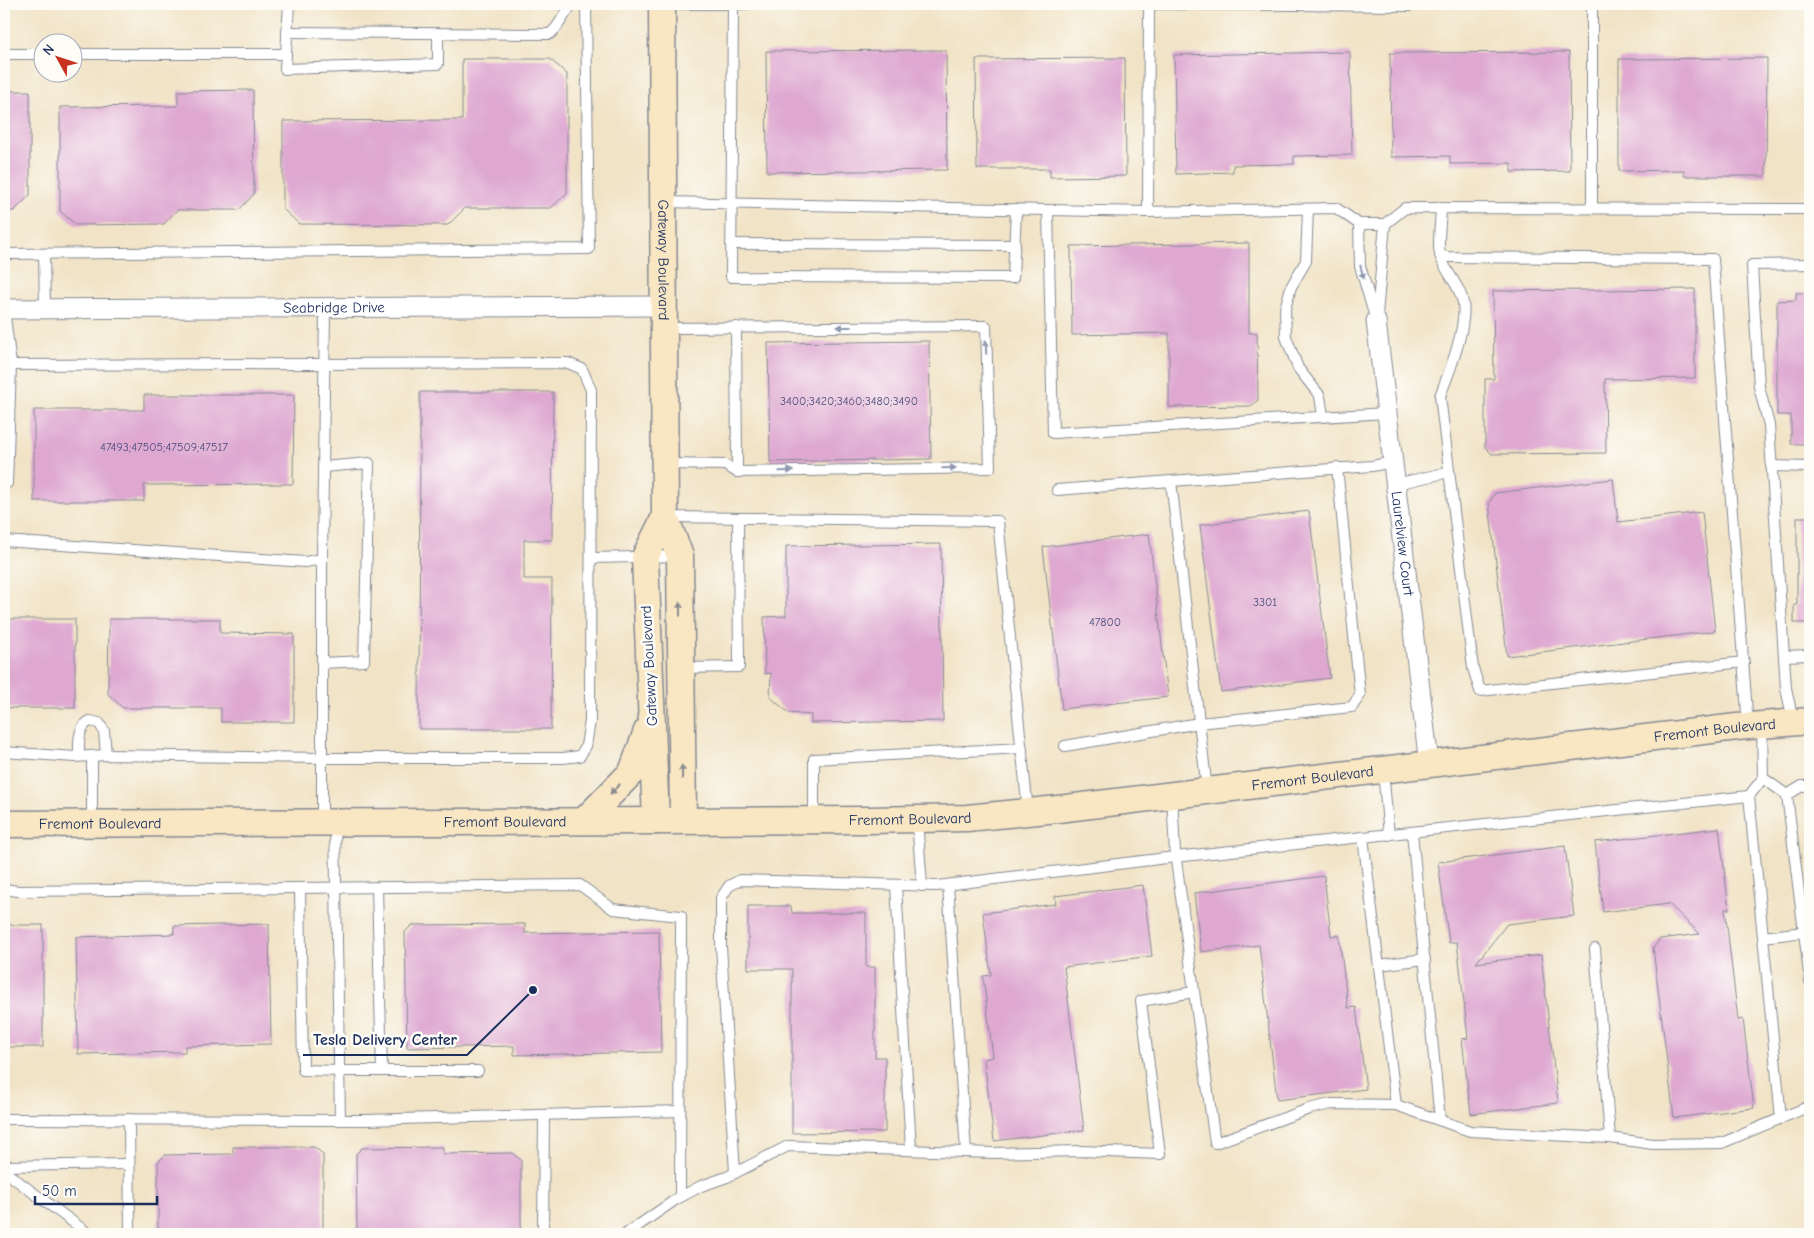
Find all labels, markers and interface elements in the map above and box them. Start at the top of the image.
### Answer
north arrow [32,32,82,82]
text: N [39,41,58,59]
street label: Gateway Boulevard [654,199,673,321]
one-way arrow [1358,265,1366,280]
street label: Seabridge Drive [283,298,385,317]
one-way arrow [836,323,852,331]
one-way arrow [982,339,990,355]
house number: 3400;3420;3460;3480;3490 [780,394,918,408]
house number: 47493;47505;47509;47517 [100,440,228,454]
one-way arrow [941,464,957,472]
one-way arrow [778,467,794,475]
street label: Laurelview Court [1387,490,1418,598]
house number: 3301 [1253,595,1277,609]
one-way arrow [676,601,684,617]
street label: Gateway Boulevard [637,605,661,727]
house number: 47800 [1089,615,1121,629]
street label: Fremont Boulevard [1653,715,1777,746]
street label: Fremont Boulevard [1251,762,1375,795]
one-way arrow [678,763,686,779]
one-way arrow [609,783,621,795]
street label: Fremont Boulevard [849,809,972,829]
street label: Fremont Boulevard [444,812,566,831]
street label: Fremont Boulevard [39,814,161,833]
callout: Tesla Delivery Center [303,1024,467,1055]
text: Tesla Delivery Center [313,1031,458,1049]
scale bar [35,1173,158,1205]
text: 50 m [42,1182,77,1200]

